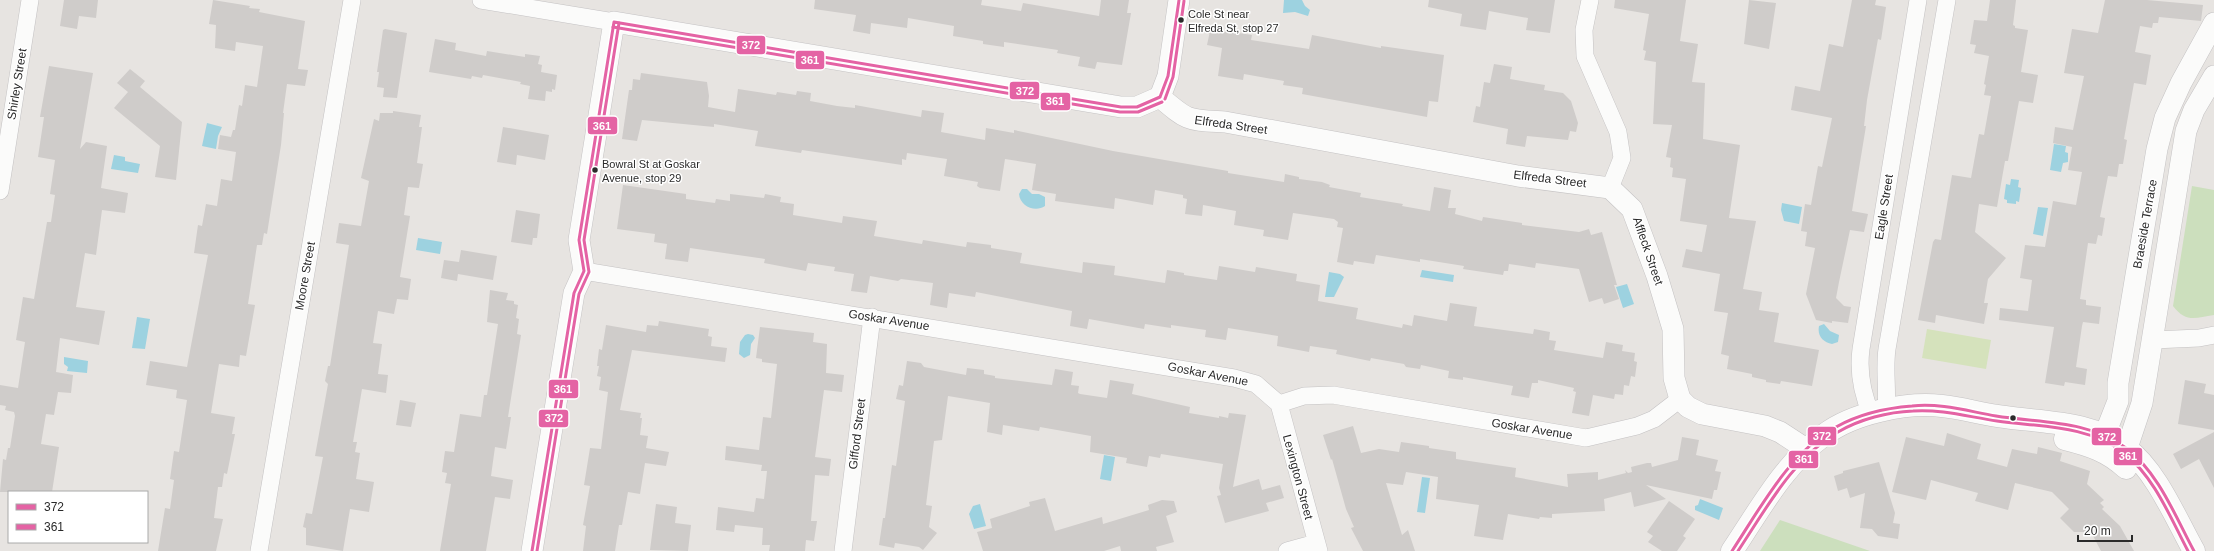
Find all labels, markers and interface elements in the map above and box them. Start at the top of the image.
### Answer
place label: Cole St near Elfreda St, stop 27 [1188,8,1279,34]
marker: Cole St near Elfreda St, stop 27 [1176,15,1186,25]
line badge: 372 [736,35,766,55]
text: 372 [742,39,760,51]
street label: Shirley Street [4,47,30,121]
line badge: 361 [795,50,825,70]
text: 361 [801,54,819,66]
line badge: 372 [1009,81,1040,100]
text: 372 [1016,85,1034,97]
line badge: 361 [1040,92,1071,111]
text: 361 [1046,95,1064,107]
street label: Elfreda Street [1194,113,1269,137]
line badge: 361 [587,116,618,135]
text: 361 [593,120,611,132]
place label: Bowral St at Goskar Avenue, stop 29 [602,158,700,184]
marker: Bowral St at Goskar Avenue, stop 29 [590,165,600,175]
street label: Elfreda Street [1513,168,1588,190]
street label: Eagle Street [1872,173,1896,241]
street label: Braeside Terrace [2130,178,2160,270]
street label: Affleck Street [1630,215,1666,288]
street label: Moore Street [292,240,318,311]
street label: Goskar Avenue [847,307,931,333]
street label: Goskar Avenue [1166,359,1250,389]
line badge: 361 [548,379,579,399]
text: 361 [554,383,572,395]
street label: Gifford Street [846,397,868,470]
line badge: 372 [538,409,569,428]
text: 372 [545,412,563,424]
unlabelled marker [2008,413,2018,423]
street label: Goskar Avenue [1490,416,1574,442]
line badge: 372 [1807,426,1837,446]
line badge: 372 [2091,427,2122,446]
text: 372 [1813,430,1831,442]
text: 372 [2098,431,2116,443]
street label: Lexington Street [1280,433,1316,522]
line badge: 361 [2113,447,2143,466]
line badge: 361 [1788,450,1819,469]
text: 361 [2119,450,2137,462]
text: 361 [1795,453,1813,465]
legend [8,491,148,543]
text: 372 [44,500,64,514]
scale bar [2078,517,2132,543]
text: 361 [44,520,64,534]
text: 20 m [2084,524,2111,538]

